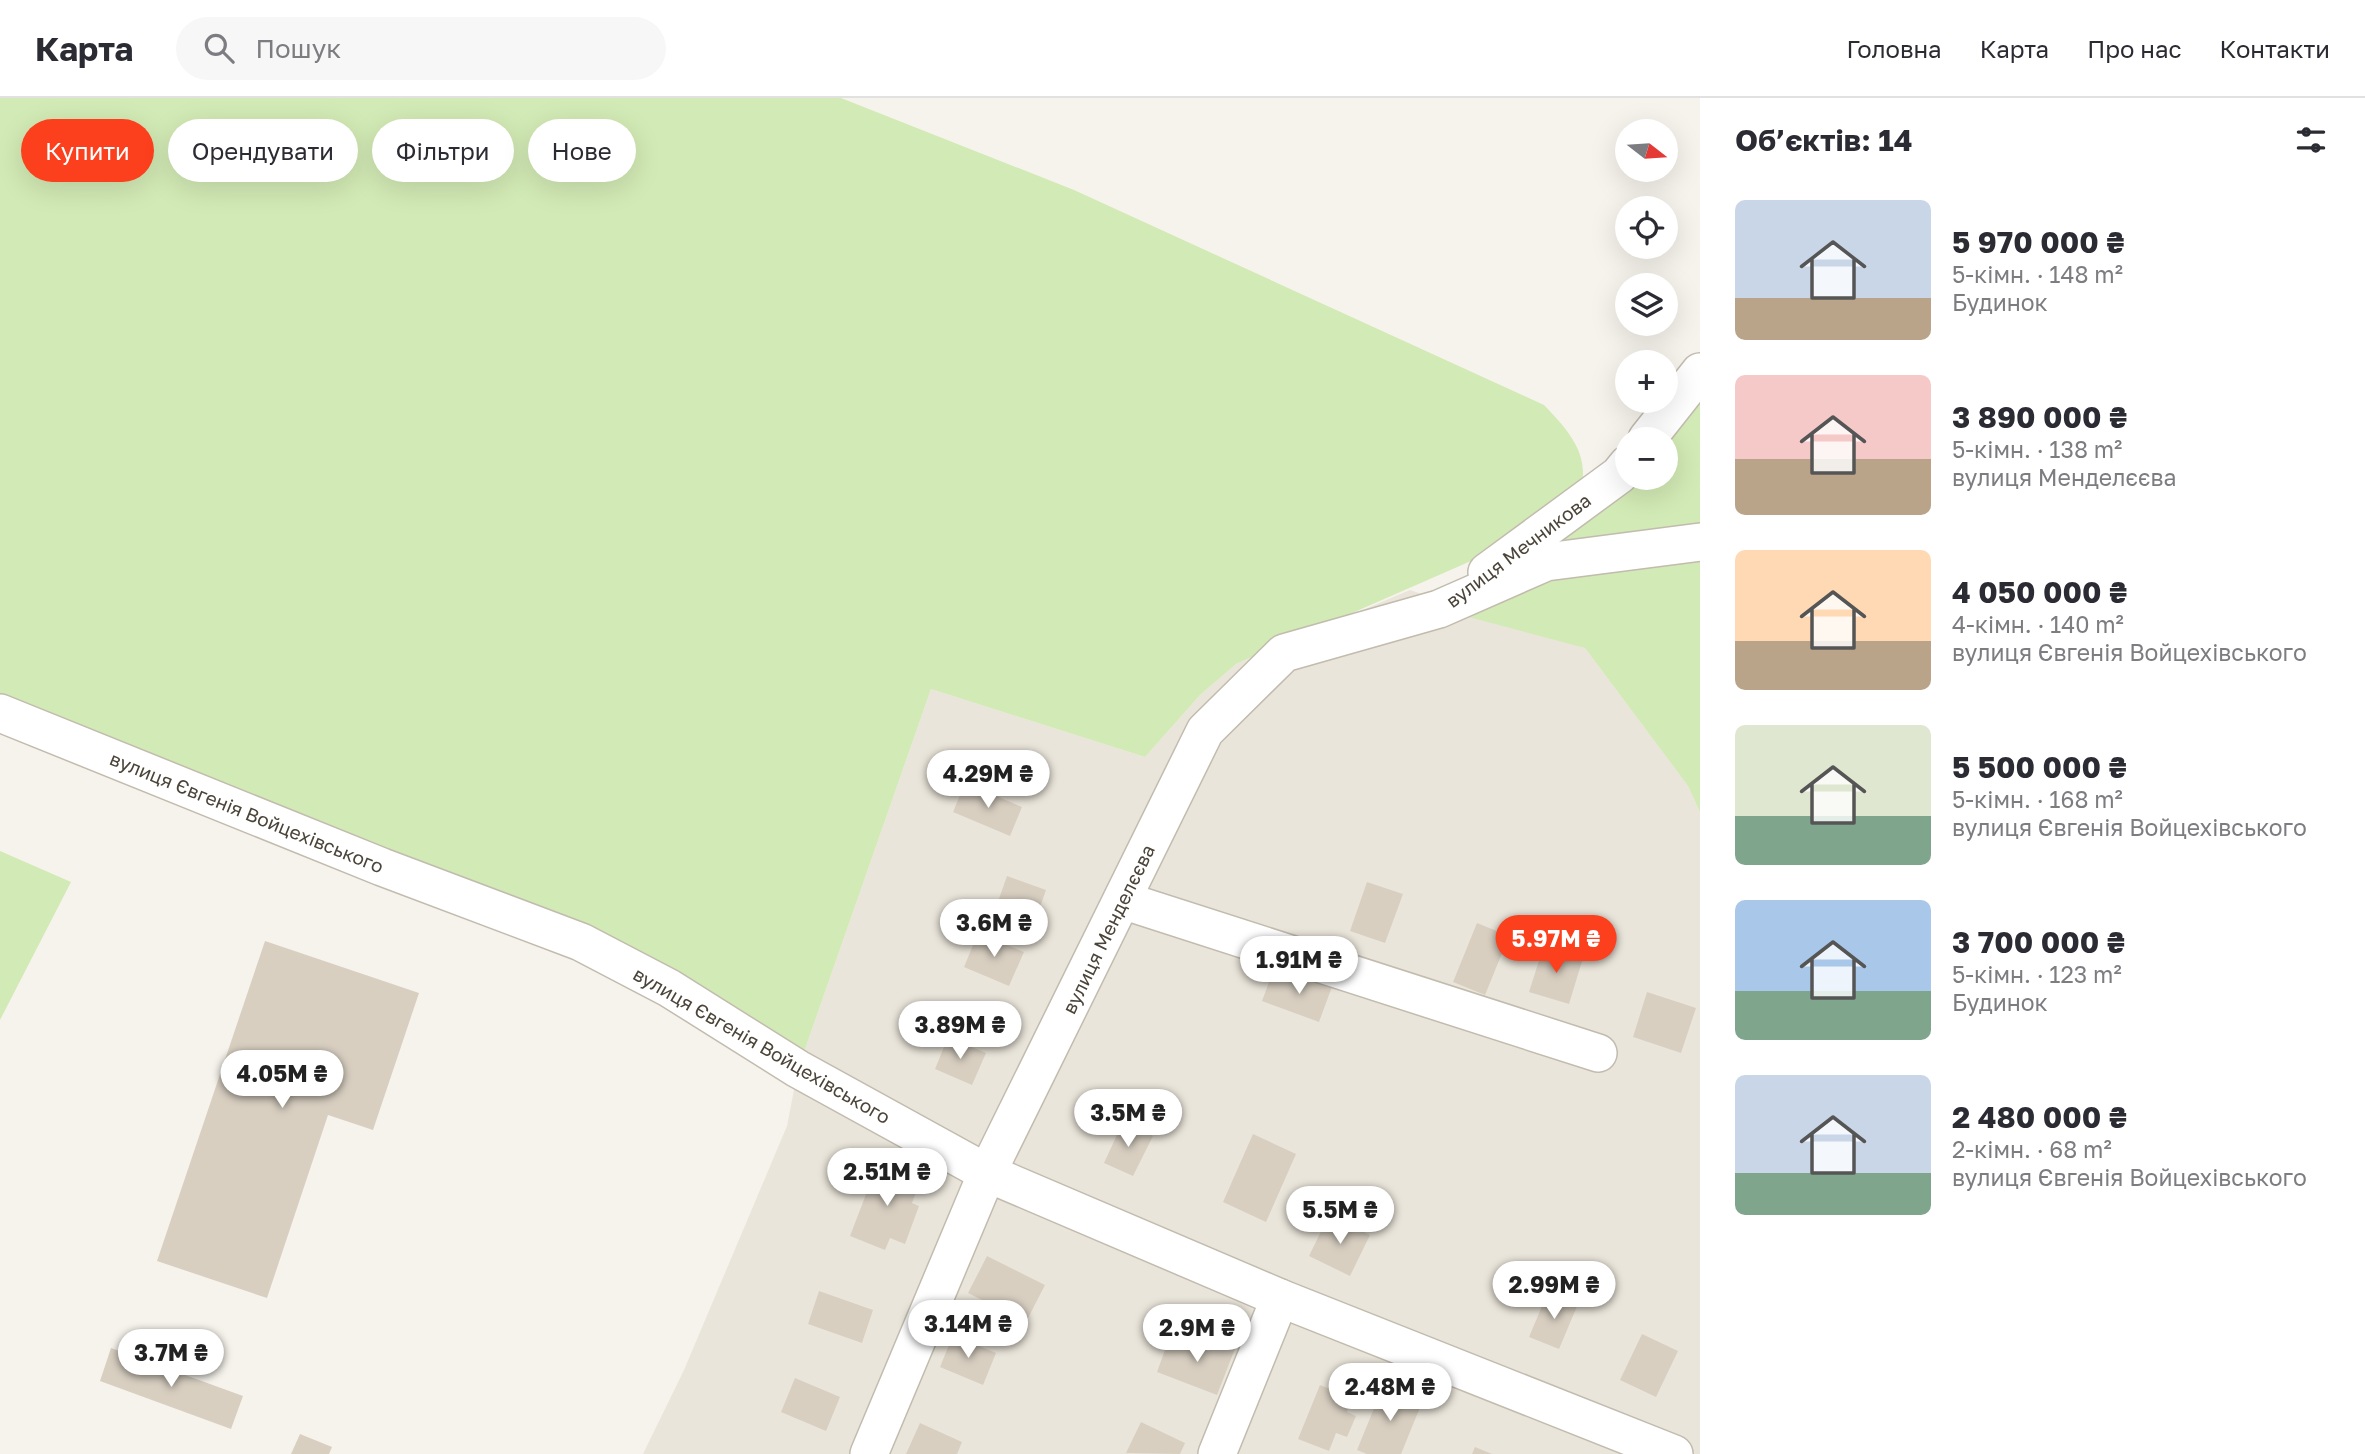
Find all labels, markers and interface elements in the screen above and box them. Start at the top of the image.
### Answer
search box [176,17,666,80]
text: Карта [35,29,134,68]
icon: search [200,29,238,67]
text: Пошук [256,33,341,64]
text: Головна [1846,34,1942,63]
text: Карта [1980,34,2049,63]
text: Про нас [2087,34,2182,63]
text: Контакти [2220,34,2330,63]
chip: Купити [21,119,154,182]
chip: Орендувати [168,119,358,182]
chip: Фільтри [372,119,514,182]
chip: Нове [528,119,636,182]
north arrow [1615,119,1678,182]
map controls [1615,119,1678,490]
icon: filters [2292,121,2330,159]
text: Об’єктів: 14 [1735,122,1912,158]
button: locate [1615,196,1678,259]
text: 5 970 000 ₴ [1952,224,2125,260]
icon: home [1791,228,1875,312]
text: 5-кімн. · 148 m² [1952,260,2123,288]
button: layers [1615,273,1678,336]
text: Будинок [1952,288,2048,316]
button: + [1615,350,1678,413]
text: 3 890 000 ₴ [1952,399,2127,435]
icon: home [1791,403,1875,487]
button: − [1615,427,1678,490]
text: 5-кімн. · 138 m² [1952,435,2122,463]
text: вулиця Менделєєва [1952,463,2176,491]
street label: вулиця Мечникова [1441,488,1595,612]
text: 4 050 000 ₴ [1952,574,2127,610]
icon: home [1791,578,1875,662]
text: 4-кімн. · 140 m² [1952,610,2124,638]
text: вулиця Євгенія Войцехівського [1952,638,2307,666]
street label: вулиця Євгенія Войцехівського [107,746,387,878]
text: 5 500 000 ₴ [1952,749,2127,785]
pin: 4.29M ₴ [923,750,1053,810]
icon: home [1791,753,1875,837]
text: 4.29M ₴ [943,759,1033,787]
text: 5-кімн. · 168 m² [1952,785,2123,813]
text: вулиця Євгенія Войцехівського [1952,813,2307,841]
street label: вулиця Менделєєва [1057,841,1159,1017]
pin: 3.6M ₴ [937,900,1051,959]
text: 3.6M ₴ [956,908,1032,936]
pin: 5.97M ₴ [1491,916,1621,975]
text: 5.97M ₴ [1512,924,1600,952]
text: 3 700 000 ₴ [1952,924,2125,960]
icon: home [1791,928,1875,1012]
pin: 1.91M ₴ [1234,936,1364,996]
text: 1.91M ₴ [1256,945,1342,973]
text: 5-кімн. · 123 m² [1952,960,2122,988]
street label: вулиця Євгенія Войцехівського [629,962,895,1128]
text: Будинок [1952,988,2048,1016]
pin: 3.89M ₴ [895,1002,1025,1061]
text: 3.89M ₴ [915,1010,1005,1038]
pin: 4.05M ₴ [217,1051,347,1110]
text: 4.05M ₴ [237,1059,327,1087]
pin: 3.5M ₴ [1071,1090,1185,1149]
text: 3.5M ₴ [1090,1098,1166,1126]
text: 2 480 000 ₴ [1952,1099,2127,1135]
icon: home [1791,1103,1875,1187]
text: 2-кімн. · 68 m² [1952,1135,2112,1163]
pin: 2.51M ₴ [822,1148,952,1208]
text: 2.51M ₴ [843,1157,931,1185]
text: вулиця Євгенія Войцехівського [1952,1163,2307,1191]
pin: 5.5M ₴ [1283,1186,1397,1246]
text: 5.5M ₴ [1302,1195,1378,1223]
pin: 2.99M ₴ [1489,1262,1619,1321]
text: 2.99M ₴ [1509,1270,1599,1298]
pin: 3.14M ₴ [903,1300,1033,1360]
pin: 2.9M ₴ [1140,1304,1254,1364]
text: 3.14M ₴ [924,1309,1012,1337]
text: 2.9M ₴ [1159,1313,1235,1341]
pin: 3.7M ₴ [114,1330,228,1389]
text: 3.7M ₴ [134,1338,208,1366]
pin: 2.48M ₴ [1325,1364,1455,1423]
text: 2.48M ₴ [1345,1372,1435,1400]

